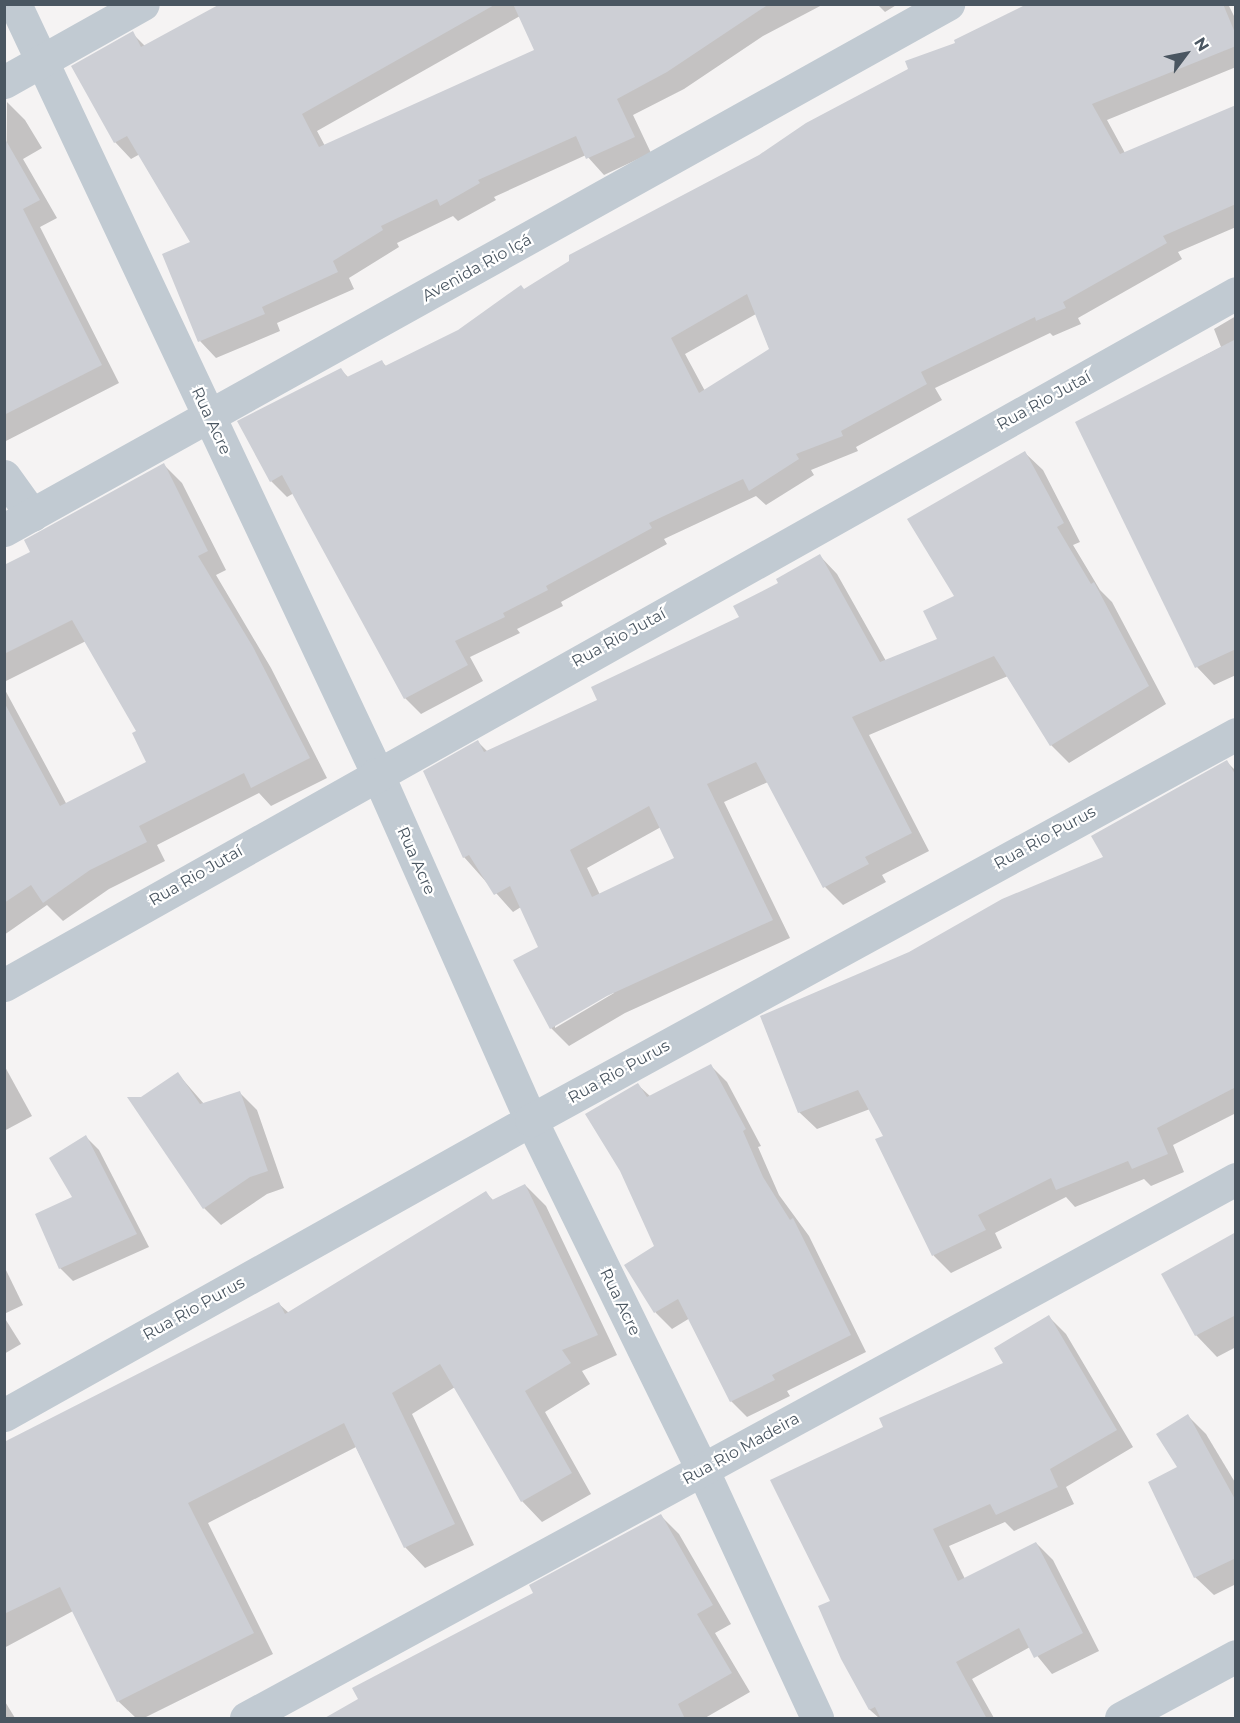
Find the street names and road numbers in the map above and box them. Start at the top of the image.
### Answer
street label: Avenida Rio Içá [419,230,535,306]
street label: Rua Rio Jutaí [994,367,1094,435]
street label: Rua Acre [187,384,235,458]
street label: Rua Rio Jutaí [569,604,669,672]
street label: Rua Rio Purus [991,802,1099,874]
street label: Rua Acre [393,824,439,898]
street label: Rua Rio Jutaí [146,842,246,910]
street label: Rua Rio Purus [565,1036,673,1108]
street label: Rua Acre [596,1265,644,1339]
street label: Rua Rio Purus [140,1273,248,1345]
street label: Rua Rio Madeira [679,1409,803,1489]

